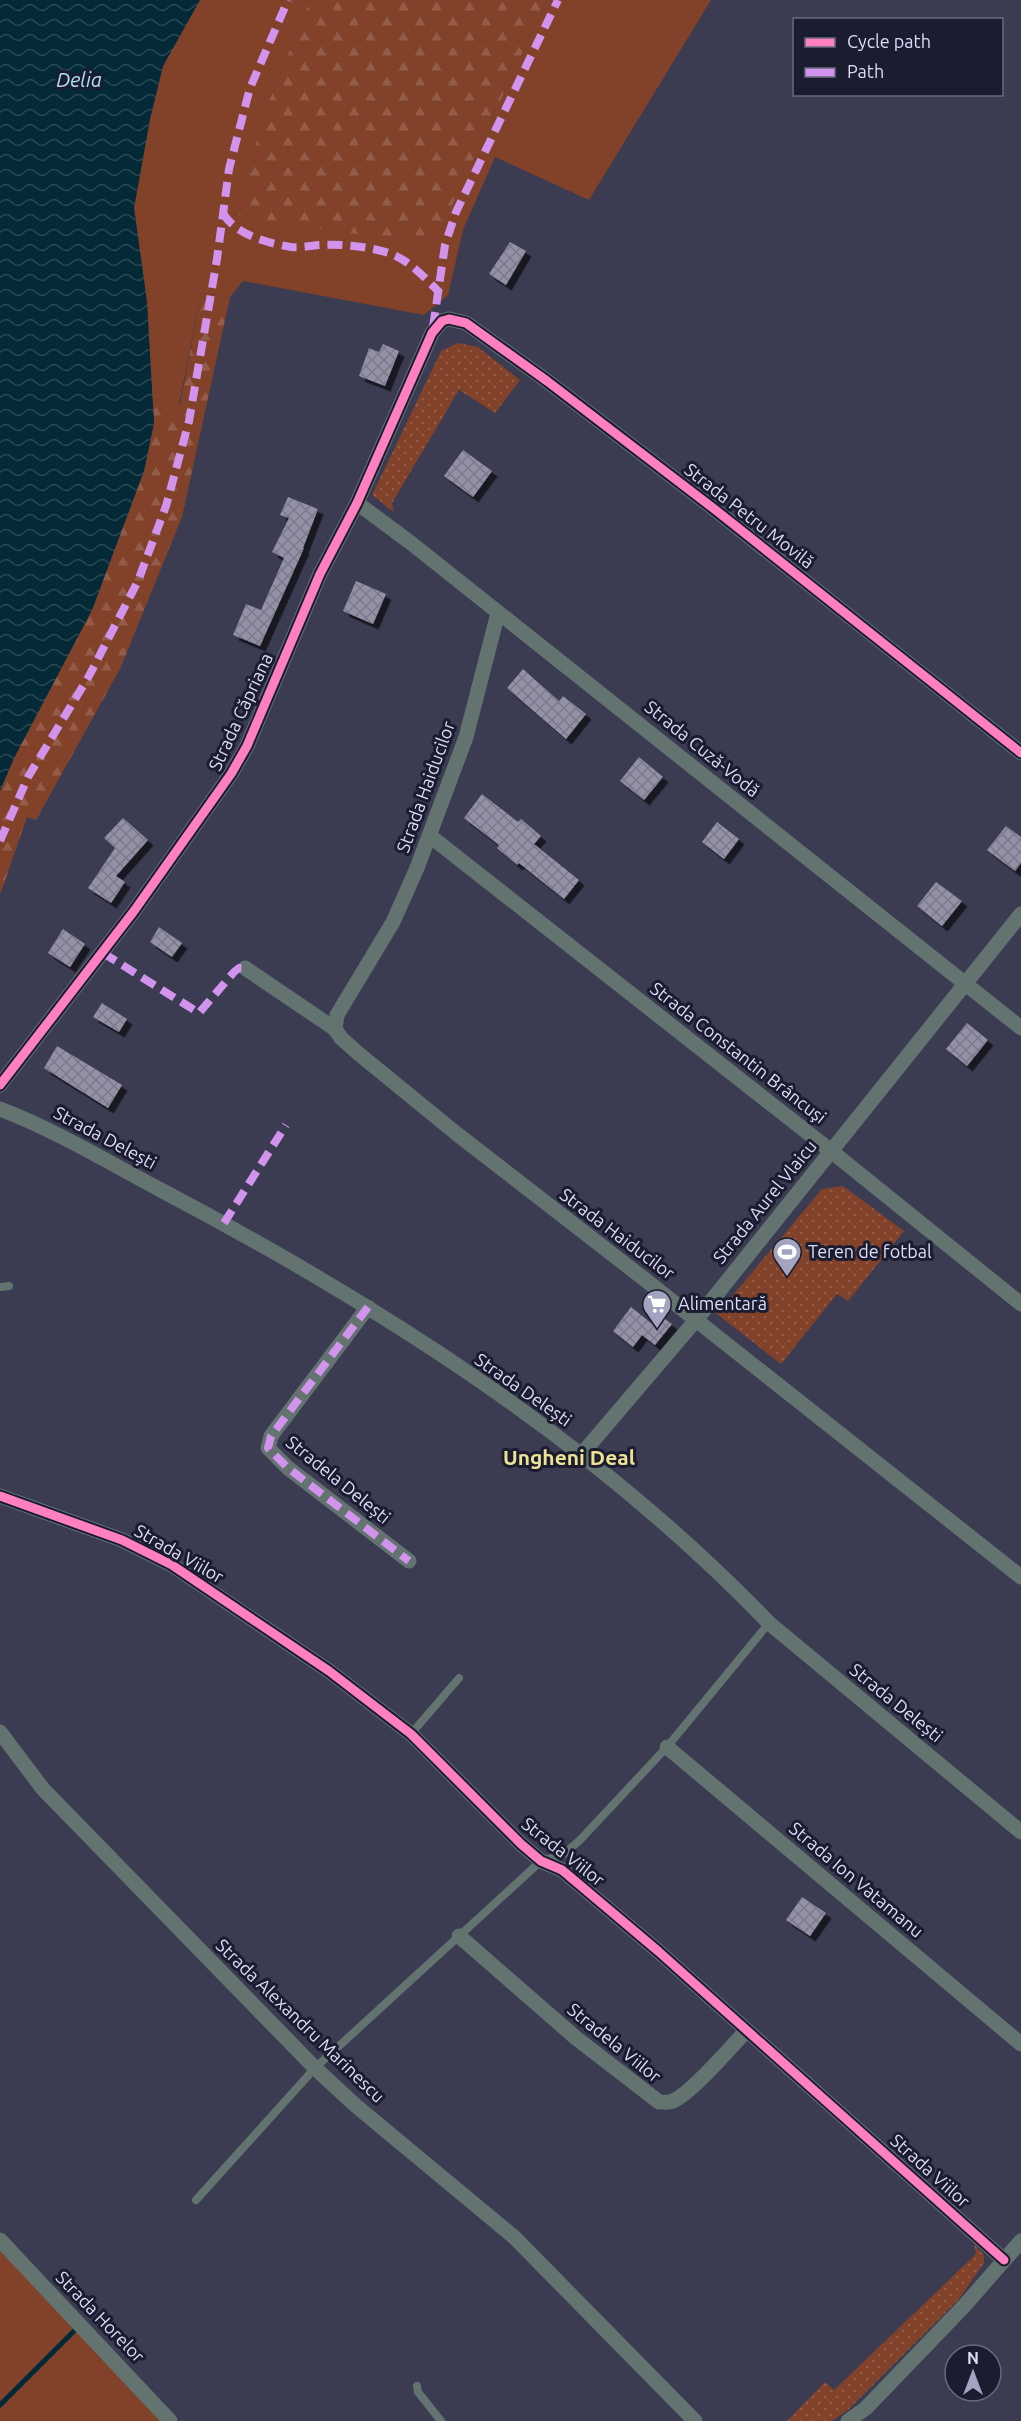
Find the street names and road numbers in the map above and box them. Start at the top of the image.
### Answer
street label: Strada Petru Movilă [681,459,818,572]
street label: Strada Căpriana [204,650,276,773]
street label: Strada Cuză-Vodă [641,696,764,800]
street label: Strada Haiducilor [392,718,458,855]
street label: Strada Constantin Brâncuşi [647,977,830,1127]
street label: Strada Delești [51,1102,160,1172]
street label: Strada Aurel Vlaicu [708,1136,820,1267]
street label: Strada Haiducilor [556,1184,679,1283]
street label: Strada Delești [472,1349,576,1430]
street label: Stradela Delești [283,1431,395,1527]
street label: Strada Viilor [132,1520,228,1587]
street label: Strada Delești [846,1659,947,1746]
street label: Strada Viilor [518,1813,609,1890]
street label: Strada Ion Vatamanu [786,1818,927,1941]
street label: Strada Alexandru Marinescu [212,1935,389,2106]
street label: Stradela Viilor [564,1999,665,2086]
street label: Strada Viilor [887,2130,974,2211]
street label: Strada Horelor [52,2267,149,2366]

